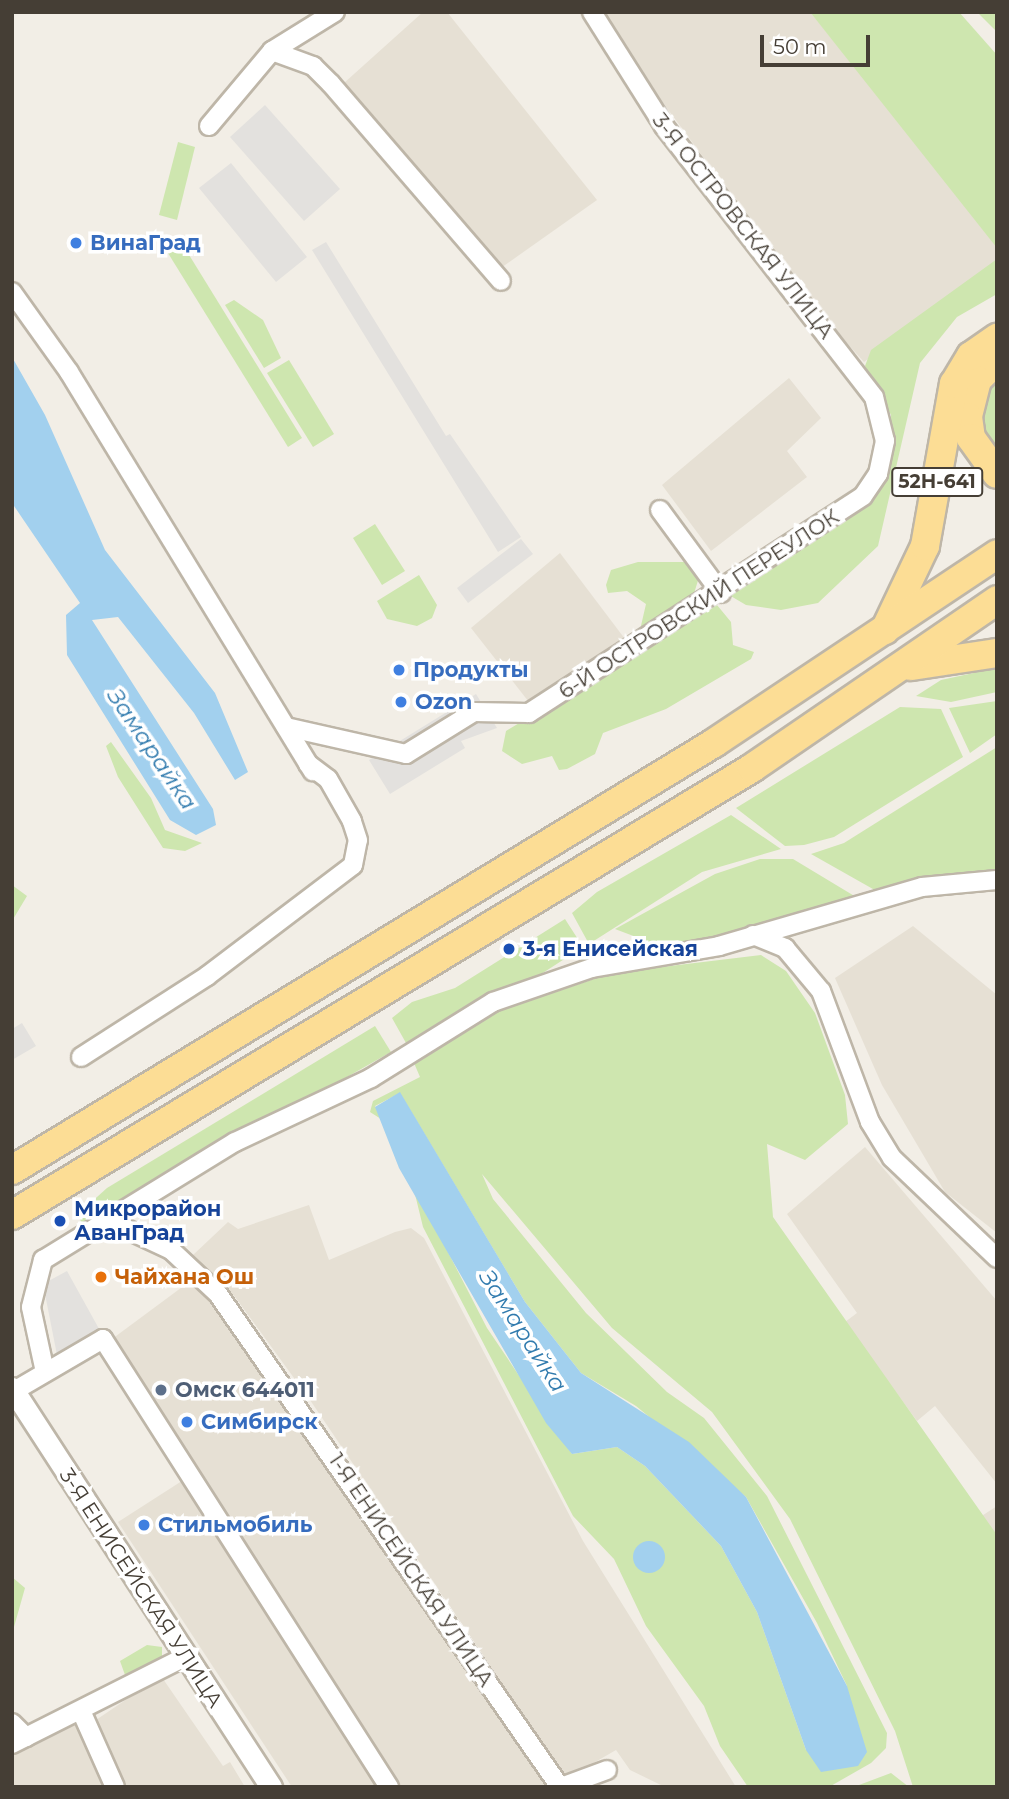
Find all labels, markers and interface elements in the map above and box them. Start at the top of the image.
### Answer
scale bar [764,21,874,65]
text: 50 m [773,34,827,59]
street label: 3-Я ОСТРОВСКАЯ УЛИЦА [647,108,839,344]
place label: ВинаГрад [90,230,201,256]
marker: ВинаГрад [68,235,84,251]
road number: 52Н-641 [890,467,984,498]
street label: 6-Й ОСТРОВСКИЙ ПЕРЕУЛОК [554,504,844,704]
place label: Продукты [413,657,528,683]
marker: Продукты [391,662,407,678]
water label: Замарайка [101,683,203,815]
place label: Ozon [415,689,472,715]
marker: Ozon [393,694,409,710]
place label: 3-я Енисейская [523,936,698,962]
marker: 3-я Енисейская [501,941,517,957]
place label: Микрорайон АванГрад [74,1196,221,1246]
marker: Микрорайон АванГрад [52,1213,68,1229]
place label: Чайхана Ош [115,1264,254,1290]
water label: Замарайка [473,1265,573,1397]
marker: Чайхана Ош [93,1269,109,1285]
place label: Омск 644011 [175,1377,315,1403]
marker: Омск 644011 [153,1382,169,1398]
place label: Симбирск [201,1409,318,1435]
marker: Симбирск [179,1414,195,1430]
street label: 1-Я ЕНИСЕЙСКАЯ УЛИЦА [323,1448,499,1692]
street label: 3-Я ЕНИСЕЙСКАЯ УЛИЦА [54,1464,228,1712]
place label: Стильмобиль [158,1512,312,1538]
marker: Стильмобиль [136,1517,152,1533]

